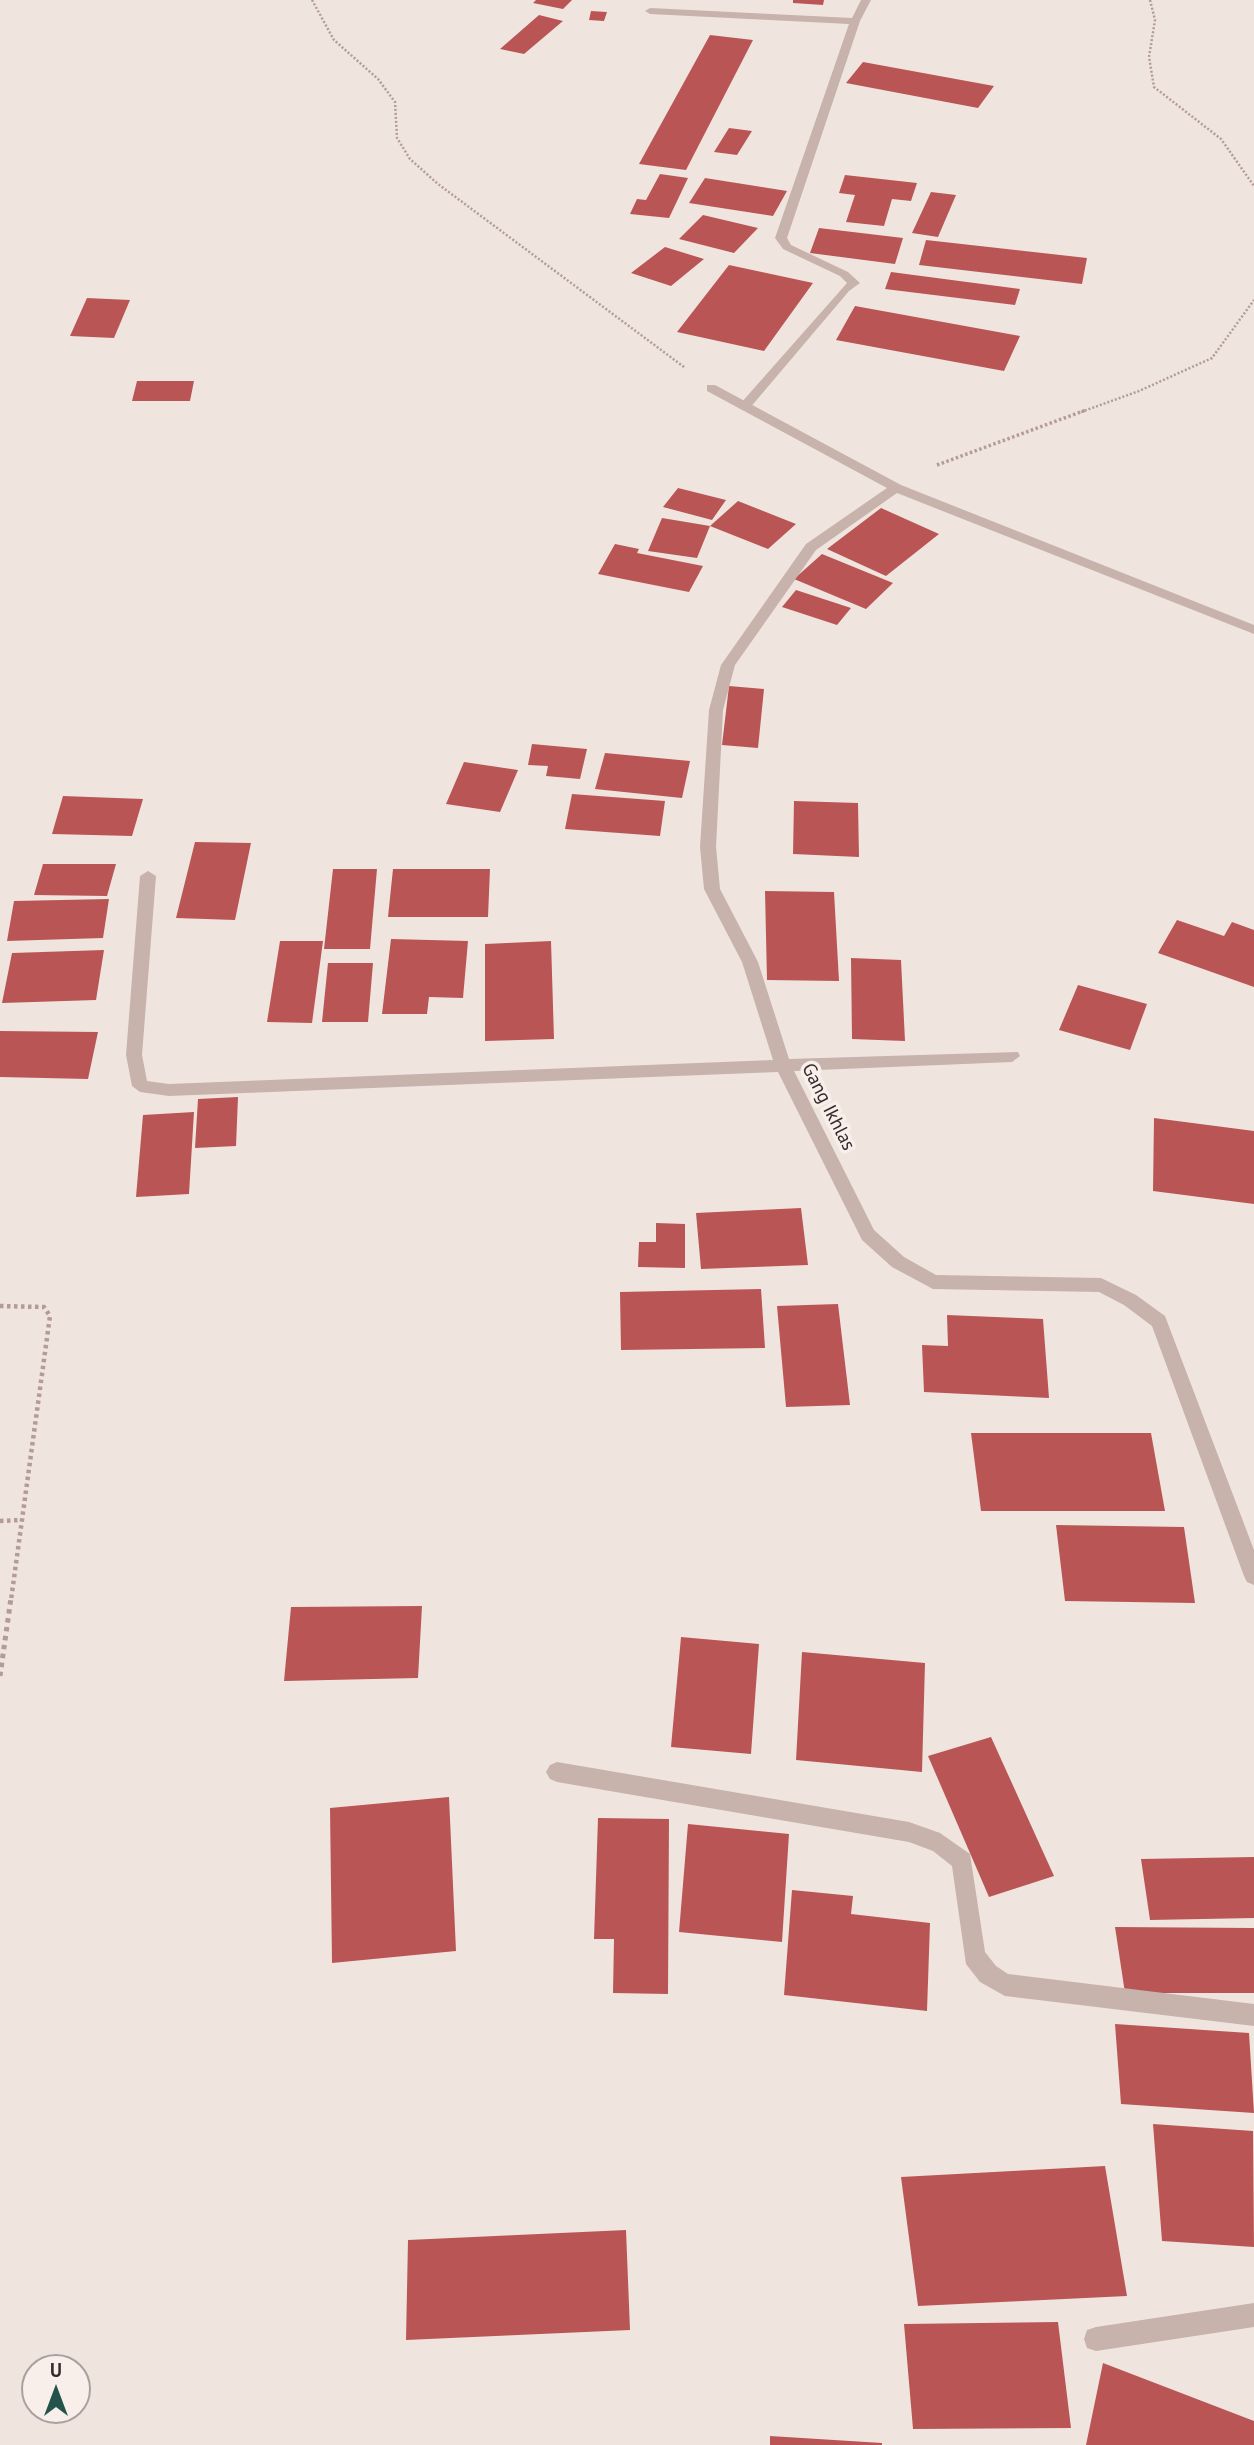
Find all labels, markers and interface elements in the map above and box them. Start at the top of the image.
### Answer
street label: Gang Ikhlas [796,1060,860,1154]
north arrow [21,2354,91,2424]
text: U [50,2358,62,2382]

